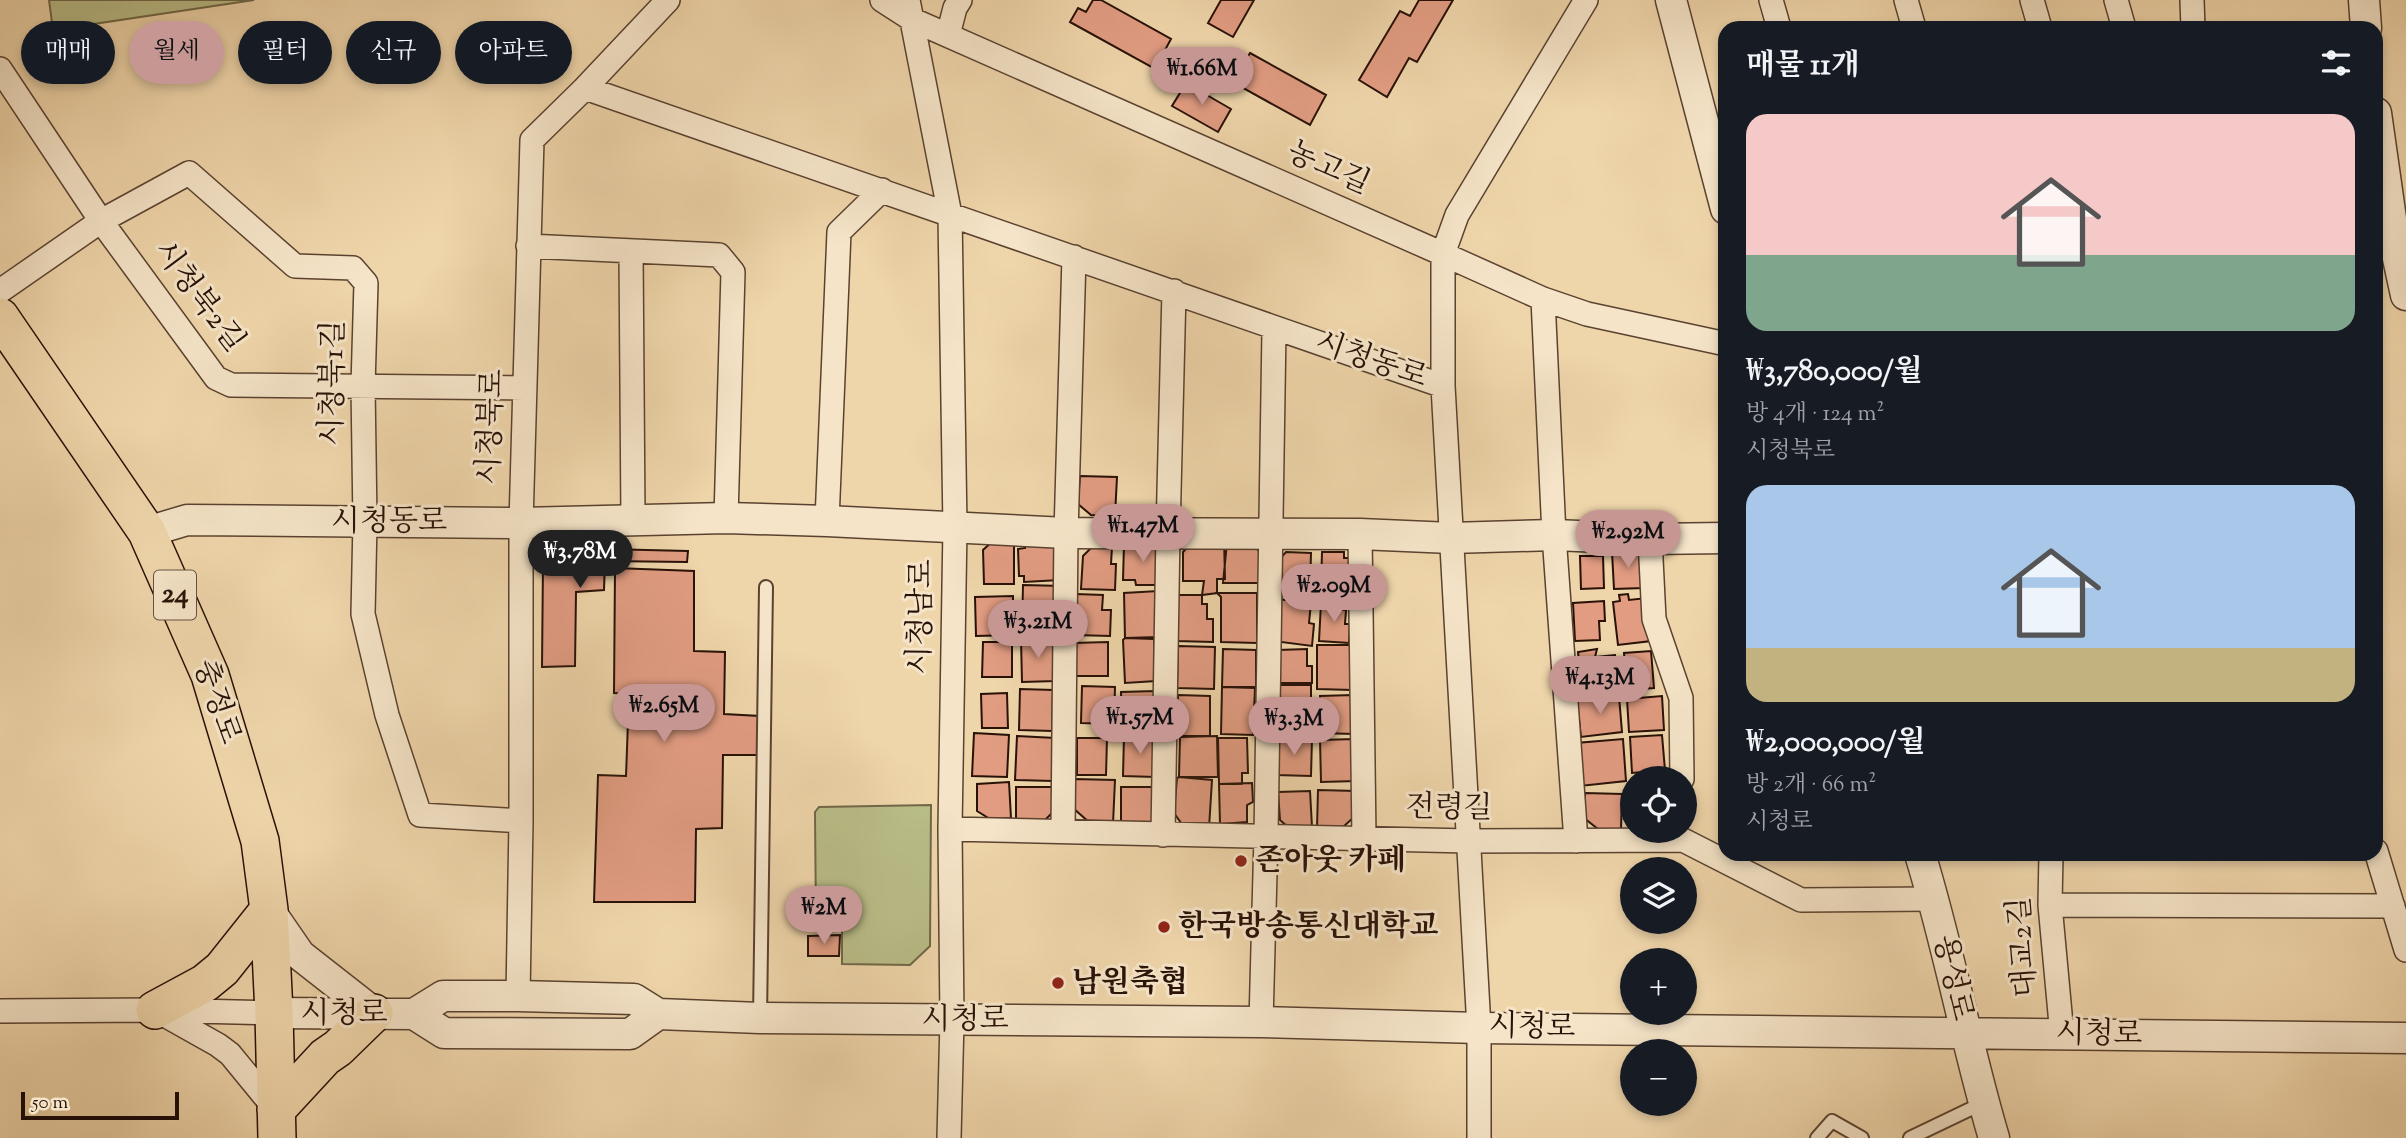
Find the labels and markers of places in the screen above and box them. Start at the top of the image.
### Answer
pin: ₩1.66M [1145,48,1259,107]
pin: ₩1.47M [1086,504,1200,564]
pin: ₩2.92M [1571,510,1685,570]
pin: ₩3.78M [523,530,637,590]
pin: ₩2.09M [1277,564,1391,624]
pin: ₩3.21M [981,600,1095,660]
pin: ₩4.13M [1543,656,1657,716]
pin: ₩2.65M [607,684,721,744]
pin: ₩1.57M [1083,696,1197,756]
pin: ₩3.3M [1245,698,1343,757]
place label: 존아웃 카페 [1255,840,1406,883]
marker: 존아웃 카페 [1233,853,1249,869]
pin: ₩2M [790,886,858,946]
place label: 한국방송통신대학교 [1178,906,1439,949]
marker: 한국방송통신대학교 [1156,919,1172,935]
place label: 남원축협 [1072,962,1188,1005]
marker: 남원축협 [1050,975,1066,991]

